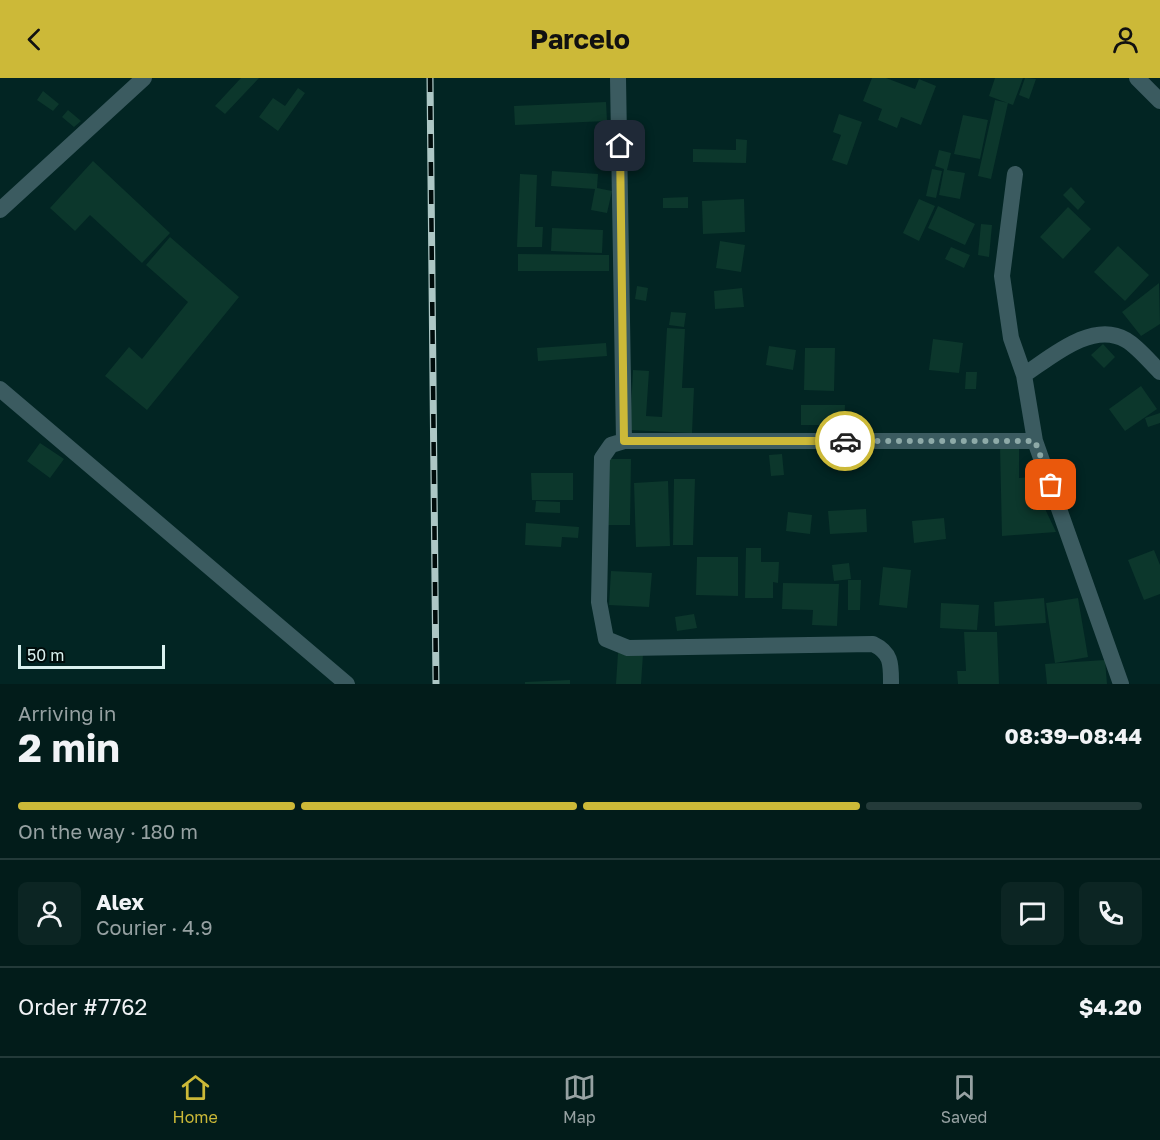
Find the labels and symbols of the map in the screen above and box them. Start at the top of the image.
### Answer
pin [594,120,645,171]
courier [815,411,875,471]
pin [1025,459,1076,510]
scale bar [18,642,165,670]

